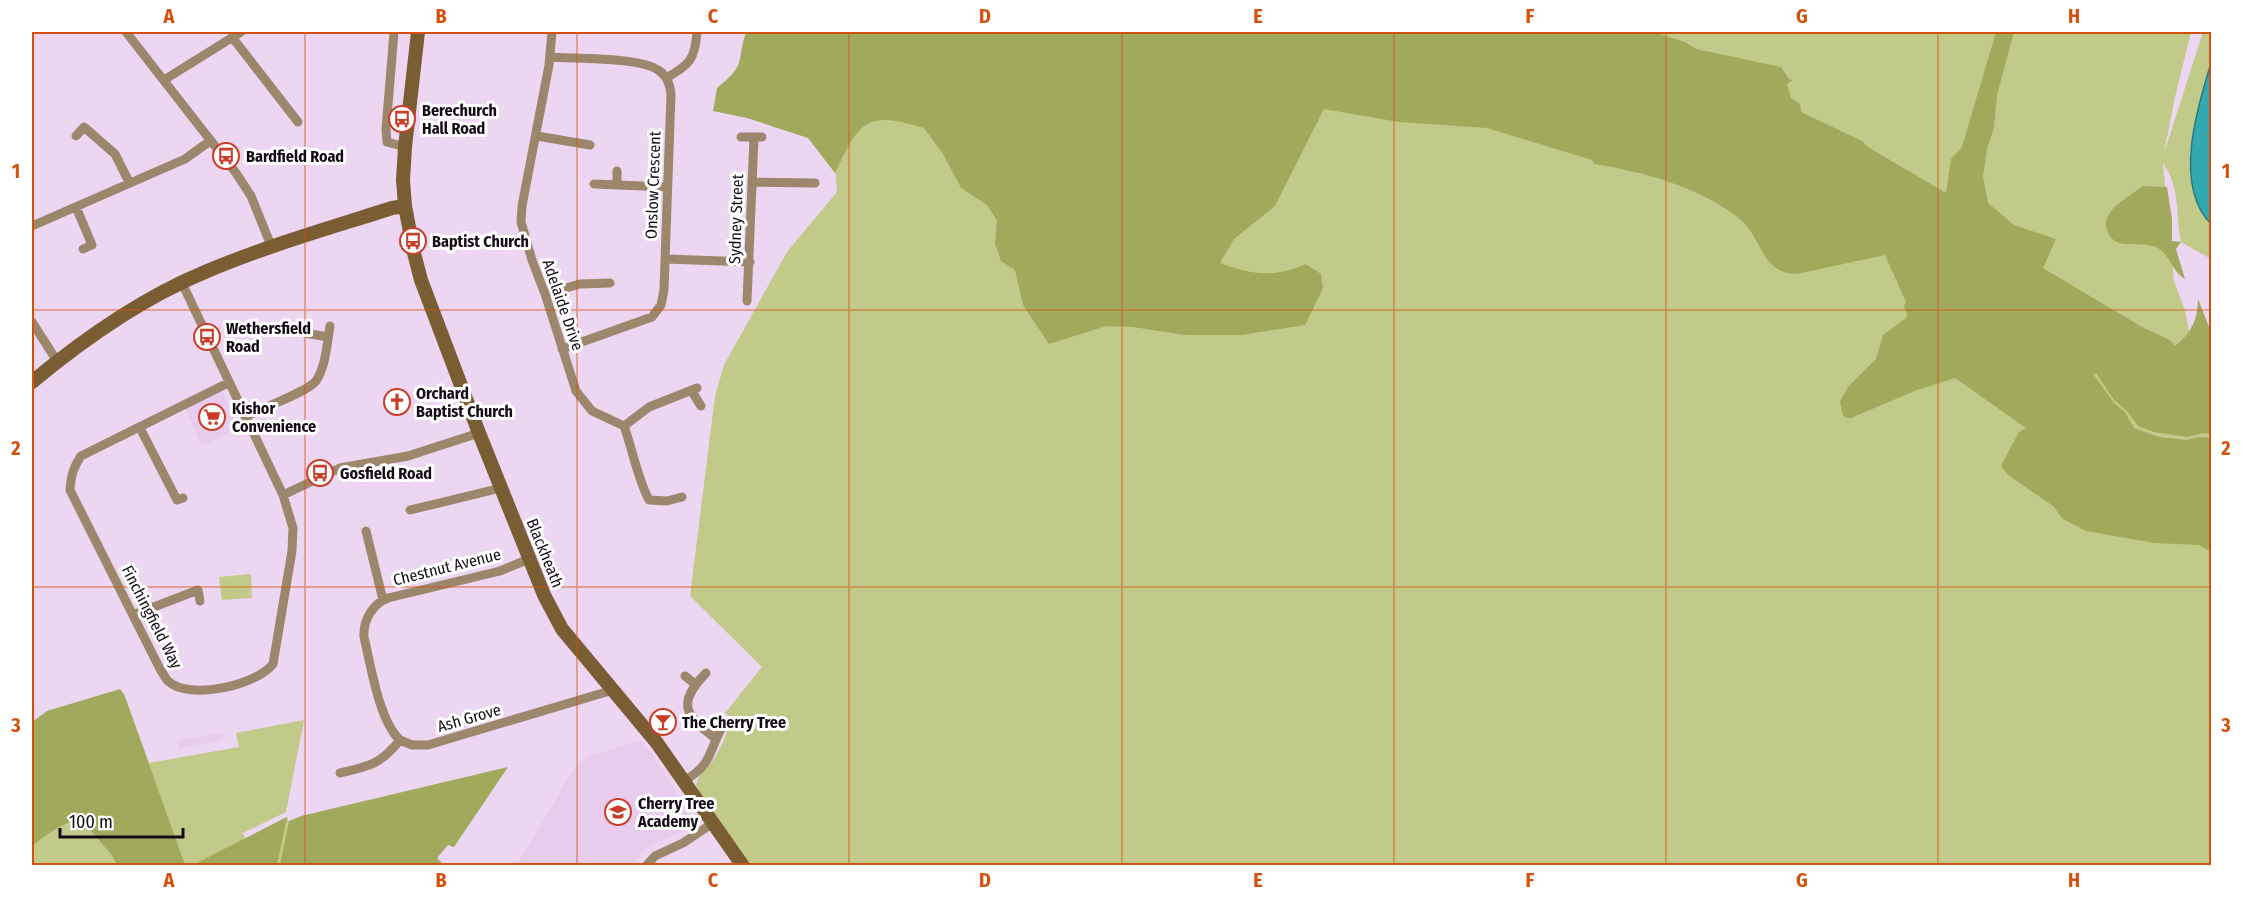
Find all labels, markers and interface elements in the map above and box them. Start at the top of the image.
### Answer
text: A [163,4,176,28]
text: B [435,4,447,28]
text: C [708,4,719,28]
text: D [979,4,991,28]
text: E [1253,4,1263,28]
text: F [1526,4,1535,28]
text: G [1796,4,1808,28]
text: H [2068,4,2080,28]
place label: Berechurch Hall Road [422,101,497,138]
bus stop icon: Berechurch Hall Road [387,104,417,134]
street label: Onslow Crescent [642,130,664,239]
bus stop icon: Bardfield Road [211,141,241,171]
place label: Bardfield Road [246,147,344,166]
text: 1 [12,159,20,183]
text: 1 [2222,159,2230,183]
street label: Sydney Street [725,173,747,264]
bus stop icon: Baptist Church [398,226,428,256]
place label: Baptist Church [432,232,529,251]
street label: Adelaide Drive [539,257,587,353]
place label: Wethersfield Road [226,319,311,356]
bus stop icon: Wethersfield Road [192,322,222,352]
place label: Orchard Baptist Church [416,384,513,421]
church icon: Orchard Baptist Church [382,387,412,417]
place label: Kishor Convenience [232,399,316,436]
supermarket icon: Kishor Convenience [197,402,227,432]
text: 2 [10,436,21,460]
text: 2 [2220,436,2231,460]
bus stop icon: Gosfield Road [305,458,335,488]
place label: Gosfield Road [340,464,432,483]
street label: Blackheath [523,516,567,590]
street label: Chestnut Avenue [391,544,503,590]
street label: Finchingfield Way [118,562,187,673]
street label: Ash Grove [435,700,503,736]
bar icon: The Cherry Tree [648,707,678,737]
text: 3 [10,713,21,737]
place label: The Cherry Tree [682,713,786,732]
text: 3 [2220,713,2231,737]
place label: Cherry Tree Academy [637,794,714,831]
school or university icon: Cherry Tree Academy [603,797,633,827]
scale bar [60,801,183,839]
text: 100 m [69,811,113,833]
text: A [163,868,176,892]
text: B [435,868,447,892]
text: C [708,868,719,892]
text: D [979,868,991,892]
text: E [1253,868,1263,892]
text: F [1526,868,1535,892]
text: G [1796,868,1808,892]
text: H [2068,868,2080,892]

